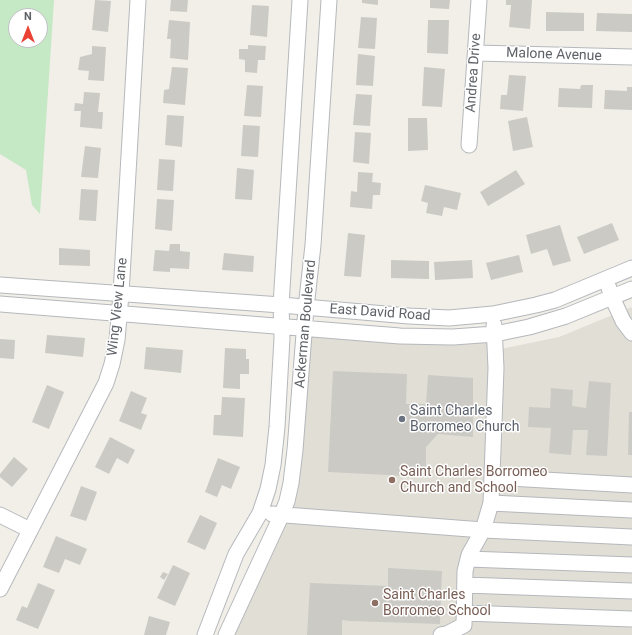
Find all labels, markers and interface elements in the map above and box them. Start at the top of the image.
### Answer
north arrow [8,8,48,48]
text: N [24,10,32,23]
street label: Andrea Drive [463,33,485,113]
street label: Malone Avenue [506,45,602,65]
street label: Wing View Lane [104,257,132,357]
street label: Ackerman Boulevard [292,259,320,389]
street label: East David Road [329,301,431,325]
place label: Saint Charles Borromeo Church [410,403,519,436]
marker: Saint Charles Borromeo Church [397,414,407,424]
place label: Saint Charles Borromeo Church and School [400,464,548,496]
marker: Saint Charles Borromeo Church and School [387,475,397,485]
place label: Saint Charles Borromeo School [383,587,491,620]
marker: Saint Charles Borromeo School [370,598,380,608]

